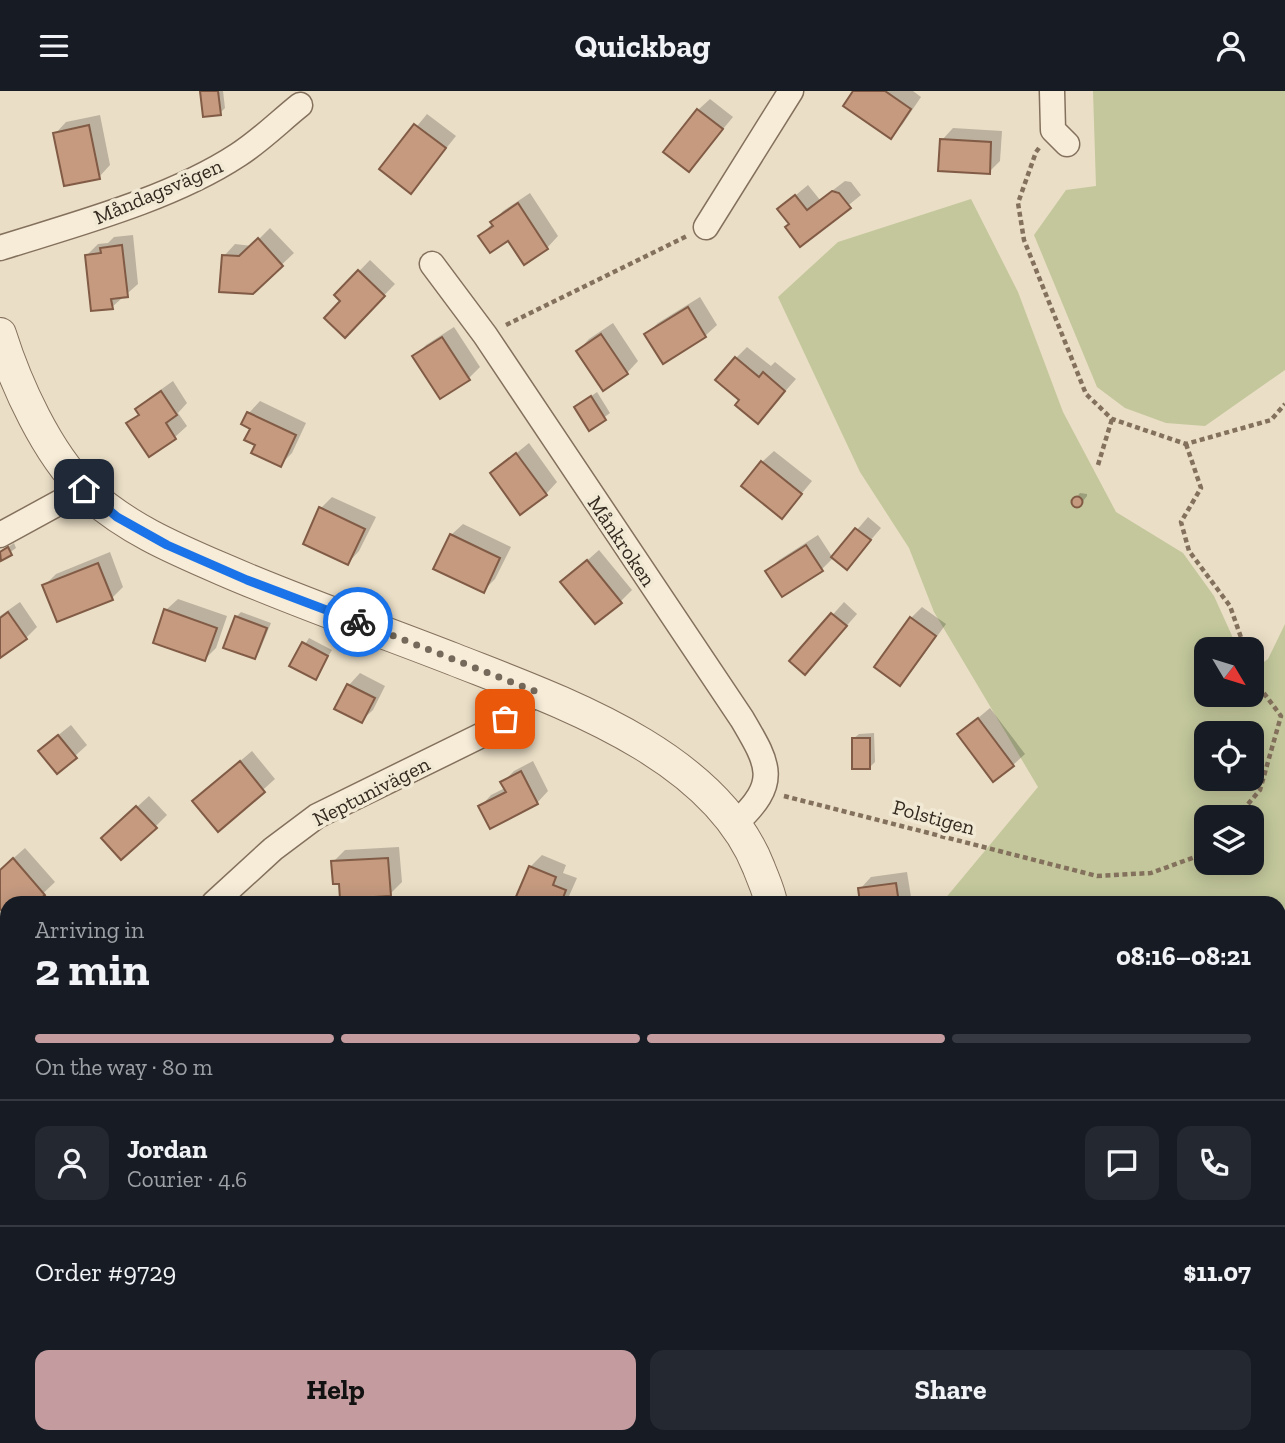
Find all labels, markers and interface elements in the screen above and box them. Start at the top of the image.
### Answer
icon: menu [35,27,73,65]
text: Quickbag [574,27,711,65]
icon: person [1212,27,1250,65]
street label: Måndagsvägen [90,153,226,229]
pin [54,459,114,519]
icon: home [65,470,103,508]
street label: Månkroken [583,491,661,591]
courier [323,587,393,657]
icon: bike [339,603,377,641]
north arrow [1194,637,1264,707]
map controls [1194,637,1264,875]
pin [475,689,535,749]
icon: bag [486,700,524,738]
button: locate [1194,721,1264,791]
street label: Neptunivägen [308,751,434,831]
street label: Polstigen [890,794,978,840]
button: layers [1194,805,1264,875]
text: Arriving in [35,916,144,944]
text: 08:16–08:21 [1116,940,1251,972]
text: 2 min [35,942,150,997]
text: On the way · 80 m [35,1053,213,1081]
button: person [35,1126,109,1200]
button: chat [1085,1126,1159,1200]
button: phone [1177,1126,1251,1200]
text: Jordan [127,1133,207,1165]
text: Courier · 4.6 [127,1165,247,1193]
text: Order #9729 [35,1256,176,1288]
text: $11.07 [1183,1256,1251,1288]
button: Help [35,1350,636,1430]
button: Share [650,1350,1251,1430]

